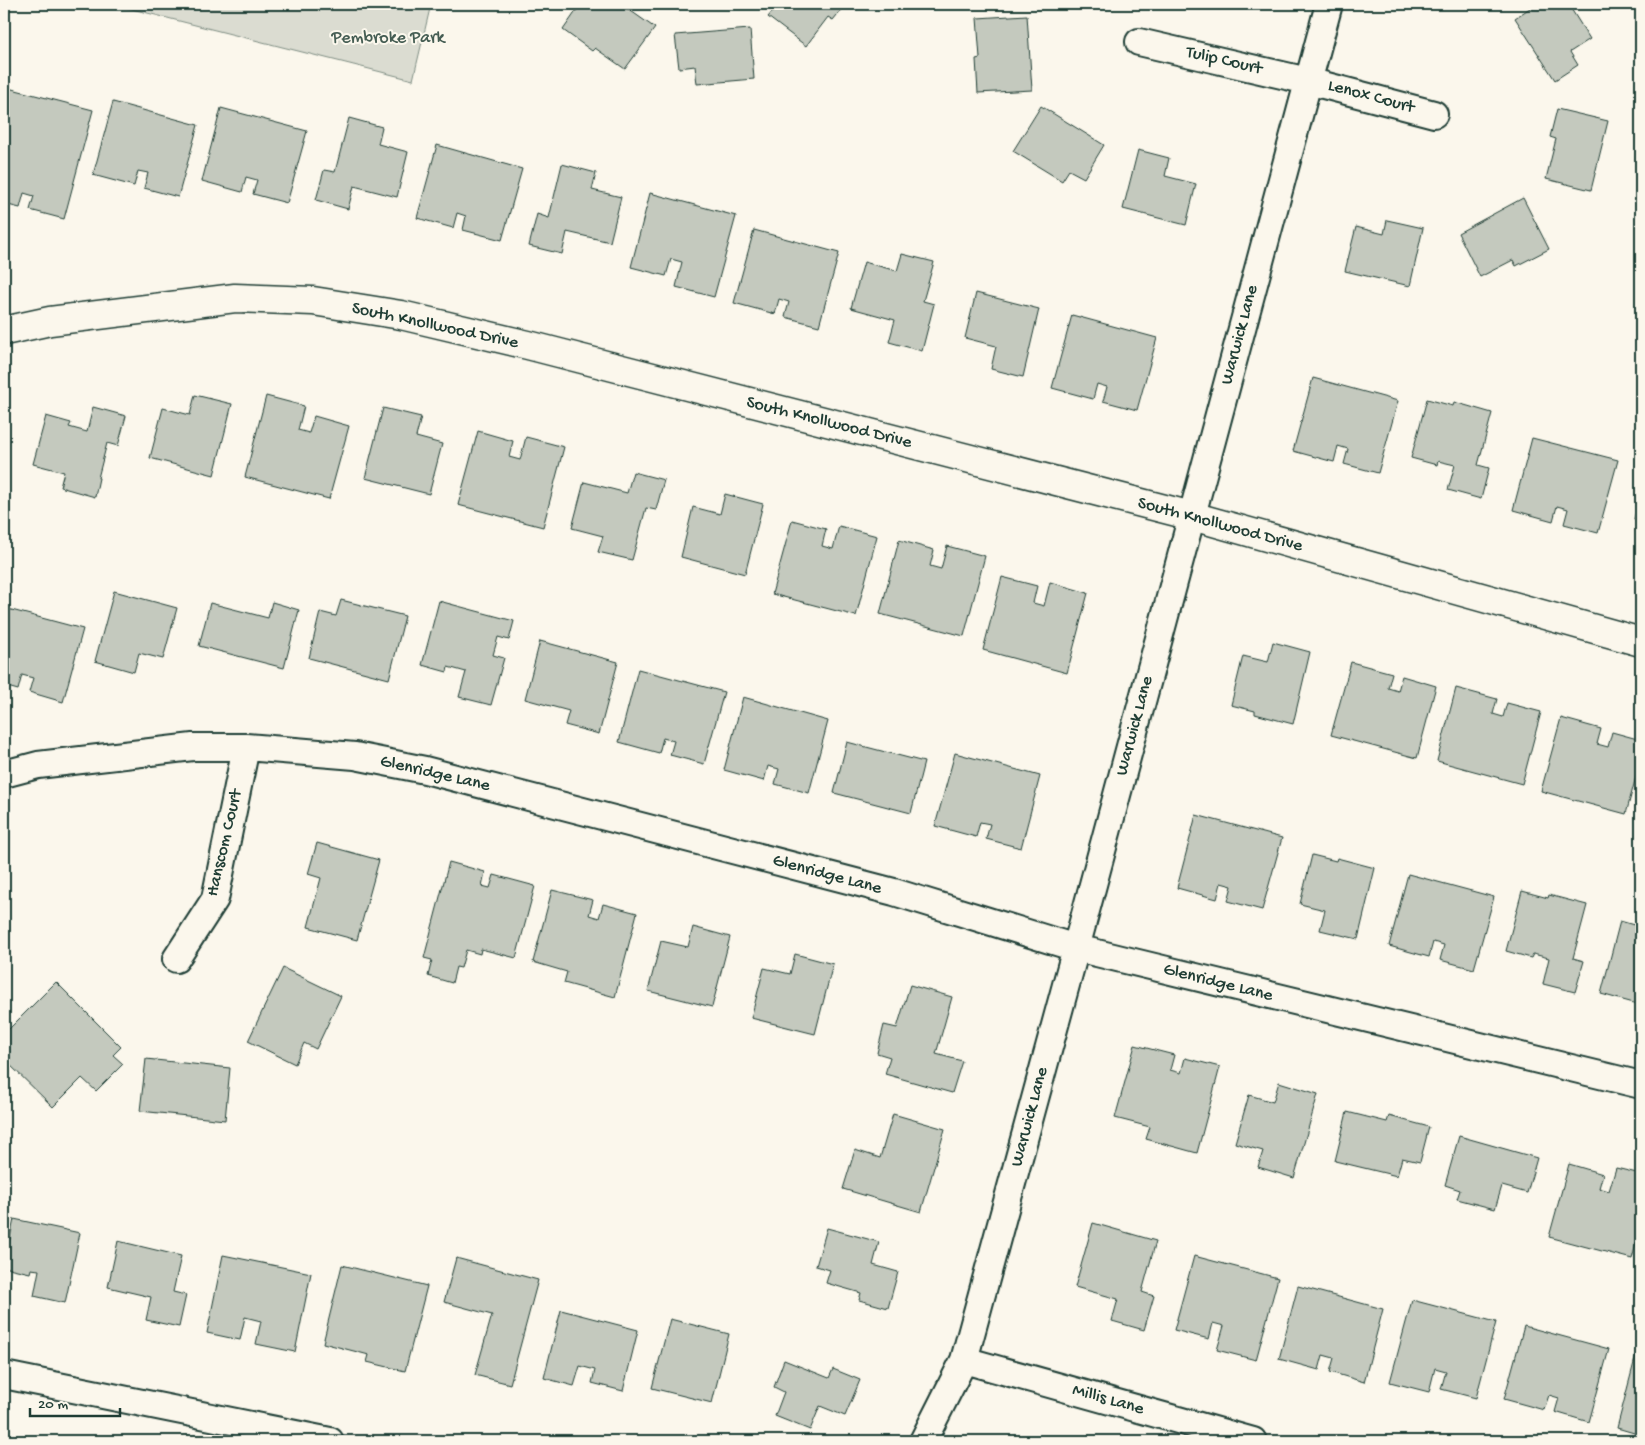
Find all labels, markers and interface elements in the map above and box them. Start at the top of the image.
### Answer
park label: Pembroke Park [330,28,447,49]
street label: Tulip Court [1183,42,1266,80]
street label: Lenox Court [1325,75,1418,119]
street label: Warwick Lane [1217,282,1264,387]
street label: South Knollwood Drive [350,298,521,354]
street label: South Knollwood Drive [744,392,915,454]
street label: South Knollwood Drive [1135,493,1305,557]
street label: Warwick Lane [1112,673,1159,778]
street label: Glenridge Lane [378,751,493,797]
street label: Hanscom Court [202,786,248,899]
street label: Glenridge Lane [770,850,885,900]
street label: Glenridge Lane [1161,959,1276,1007]
street label: Warwick Lane [1007,1064,1054,1169]
street label: Millis Lane [1070,1380,1147,1420]
scale bar [30,1385,120,1417]
text: 20 m [38,1396,68,1414]

